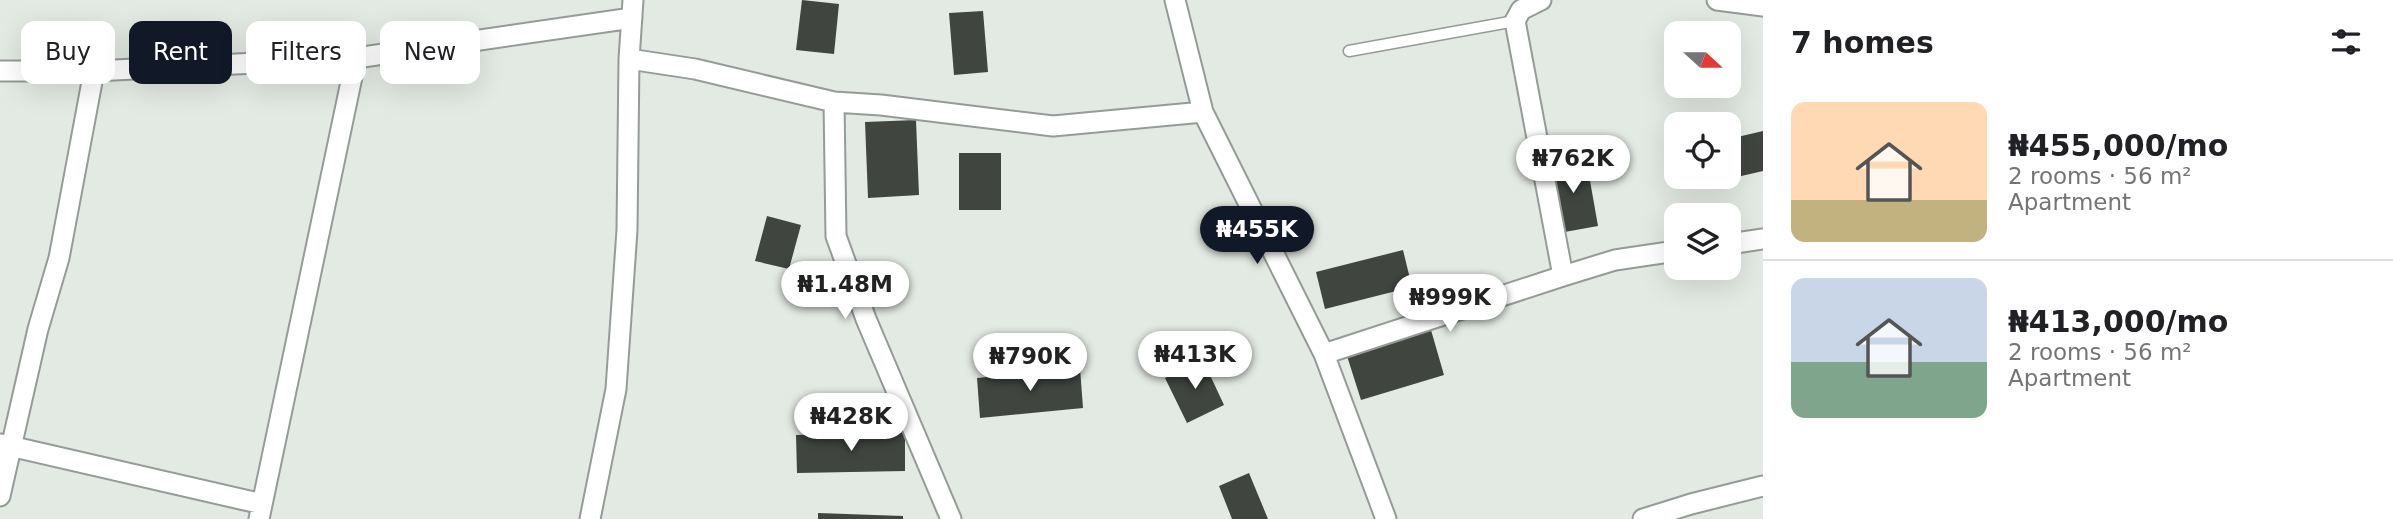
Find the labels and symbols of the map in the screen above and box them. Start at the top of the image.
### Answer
north arrow [1664,21,1741,98]
pin: ₦762K [1524,136,1622,195]
pin: ₦455K [1208,206,1306,266]
pin: ₦1.48M [788,262,902,321]
pin: ₦999K [1401,274,1499,334]
pin: ₦413K [1146,332,1244,391]
pin: ₦790K [981,334,1079,393]
pin: ₦428K [802,393,900,453]

